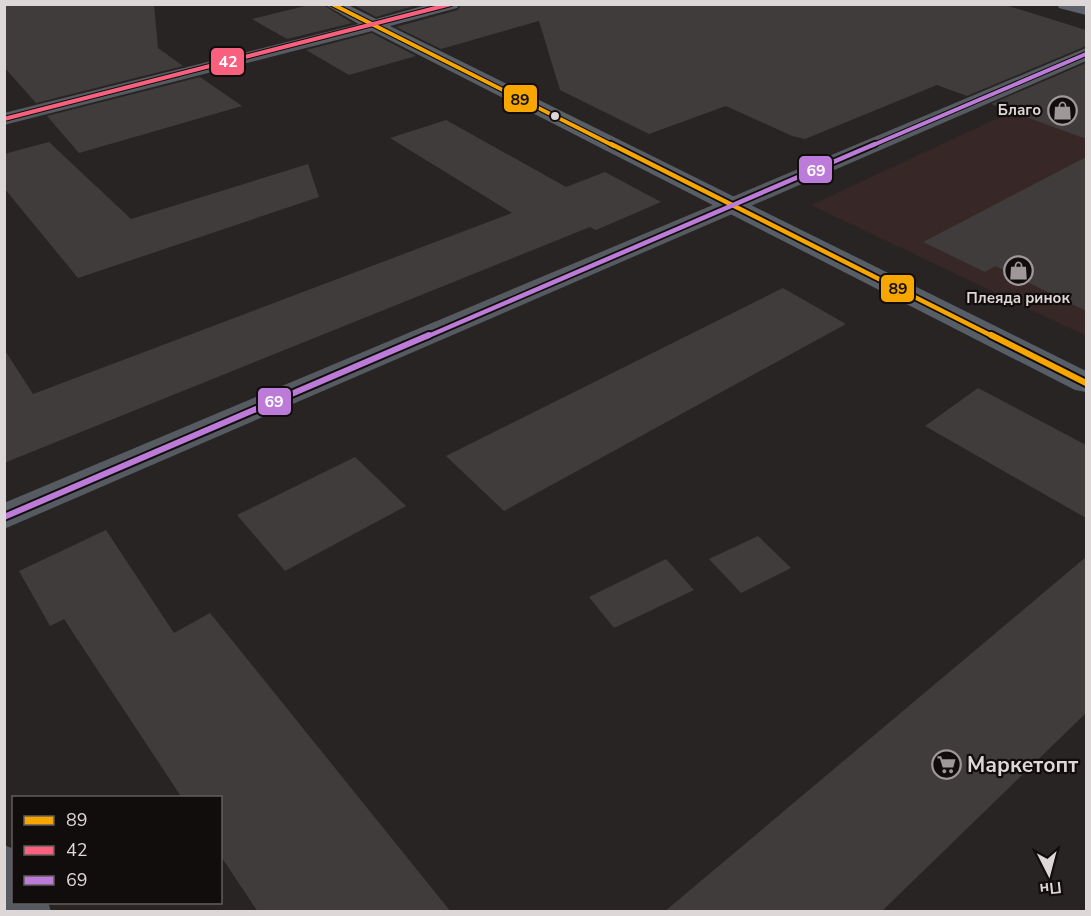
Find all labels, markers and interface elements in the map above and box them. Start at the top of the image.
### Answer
line badge: 42 [210,47,245,76]
text: 42 [218,51,238,73]
line badge: 89 [503,84,538,113]
text: 89 [510,89,530,111]
shop icon: Благо [1046,94,1078,126]
place label: Благо [998,100,1041,120]
unlabelled marker [549,110,561,122]
line badge: 69 [798,155,833,184]
text: 69 [806,160,826,182]
shop icon: Плеяда ринок [1002,255,1034,287]
line badge: 89 [880,274,915,303]
text: 89 [888,278,908,300]
place label: Плеяда ринок [966,288,1070,308]
line badge: 69 [257,387,292,416]
text: 69 [264,391,284,413]
supermarket icon: Маркетопт [930,749,962,781]
place label: Маркетопт [967,751,1078,779]
legend [12,796,222,904]
text: 89 [66,808,88,832]
text: 42 [66,838,88,862]
north arrow [1019,844,1079,904]
text: 69 [66,868,88,892]
text: Пн [1038,876,1063,900]

